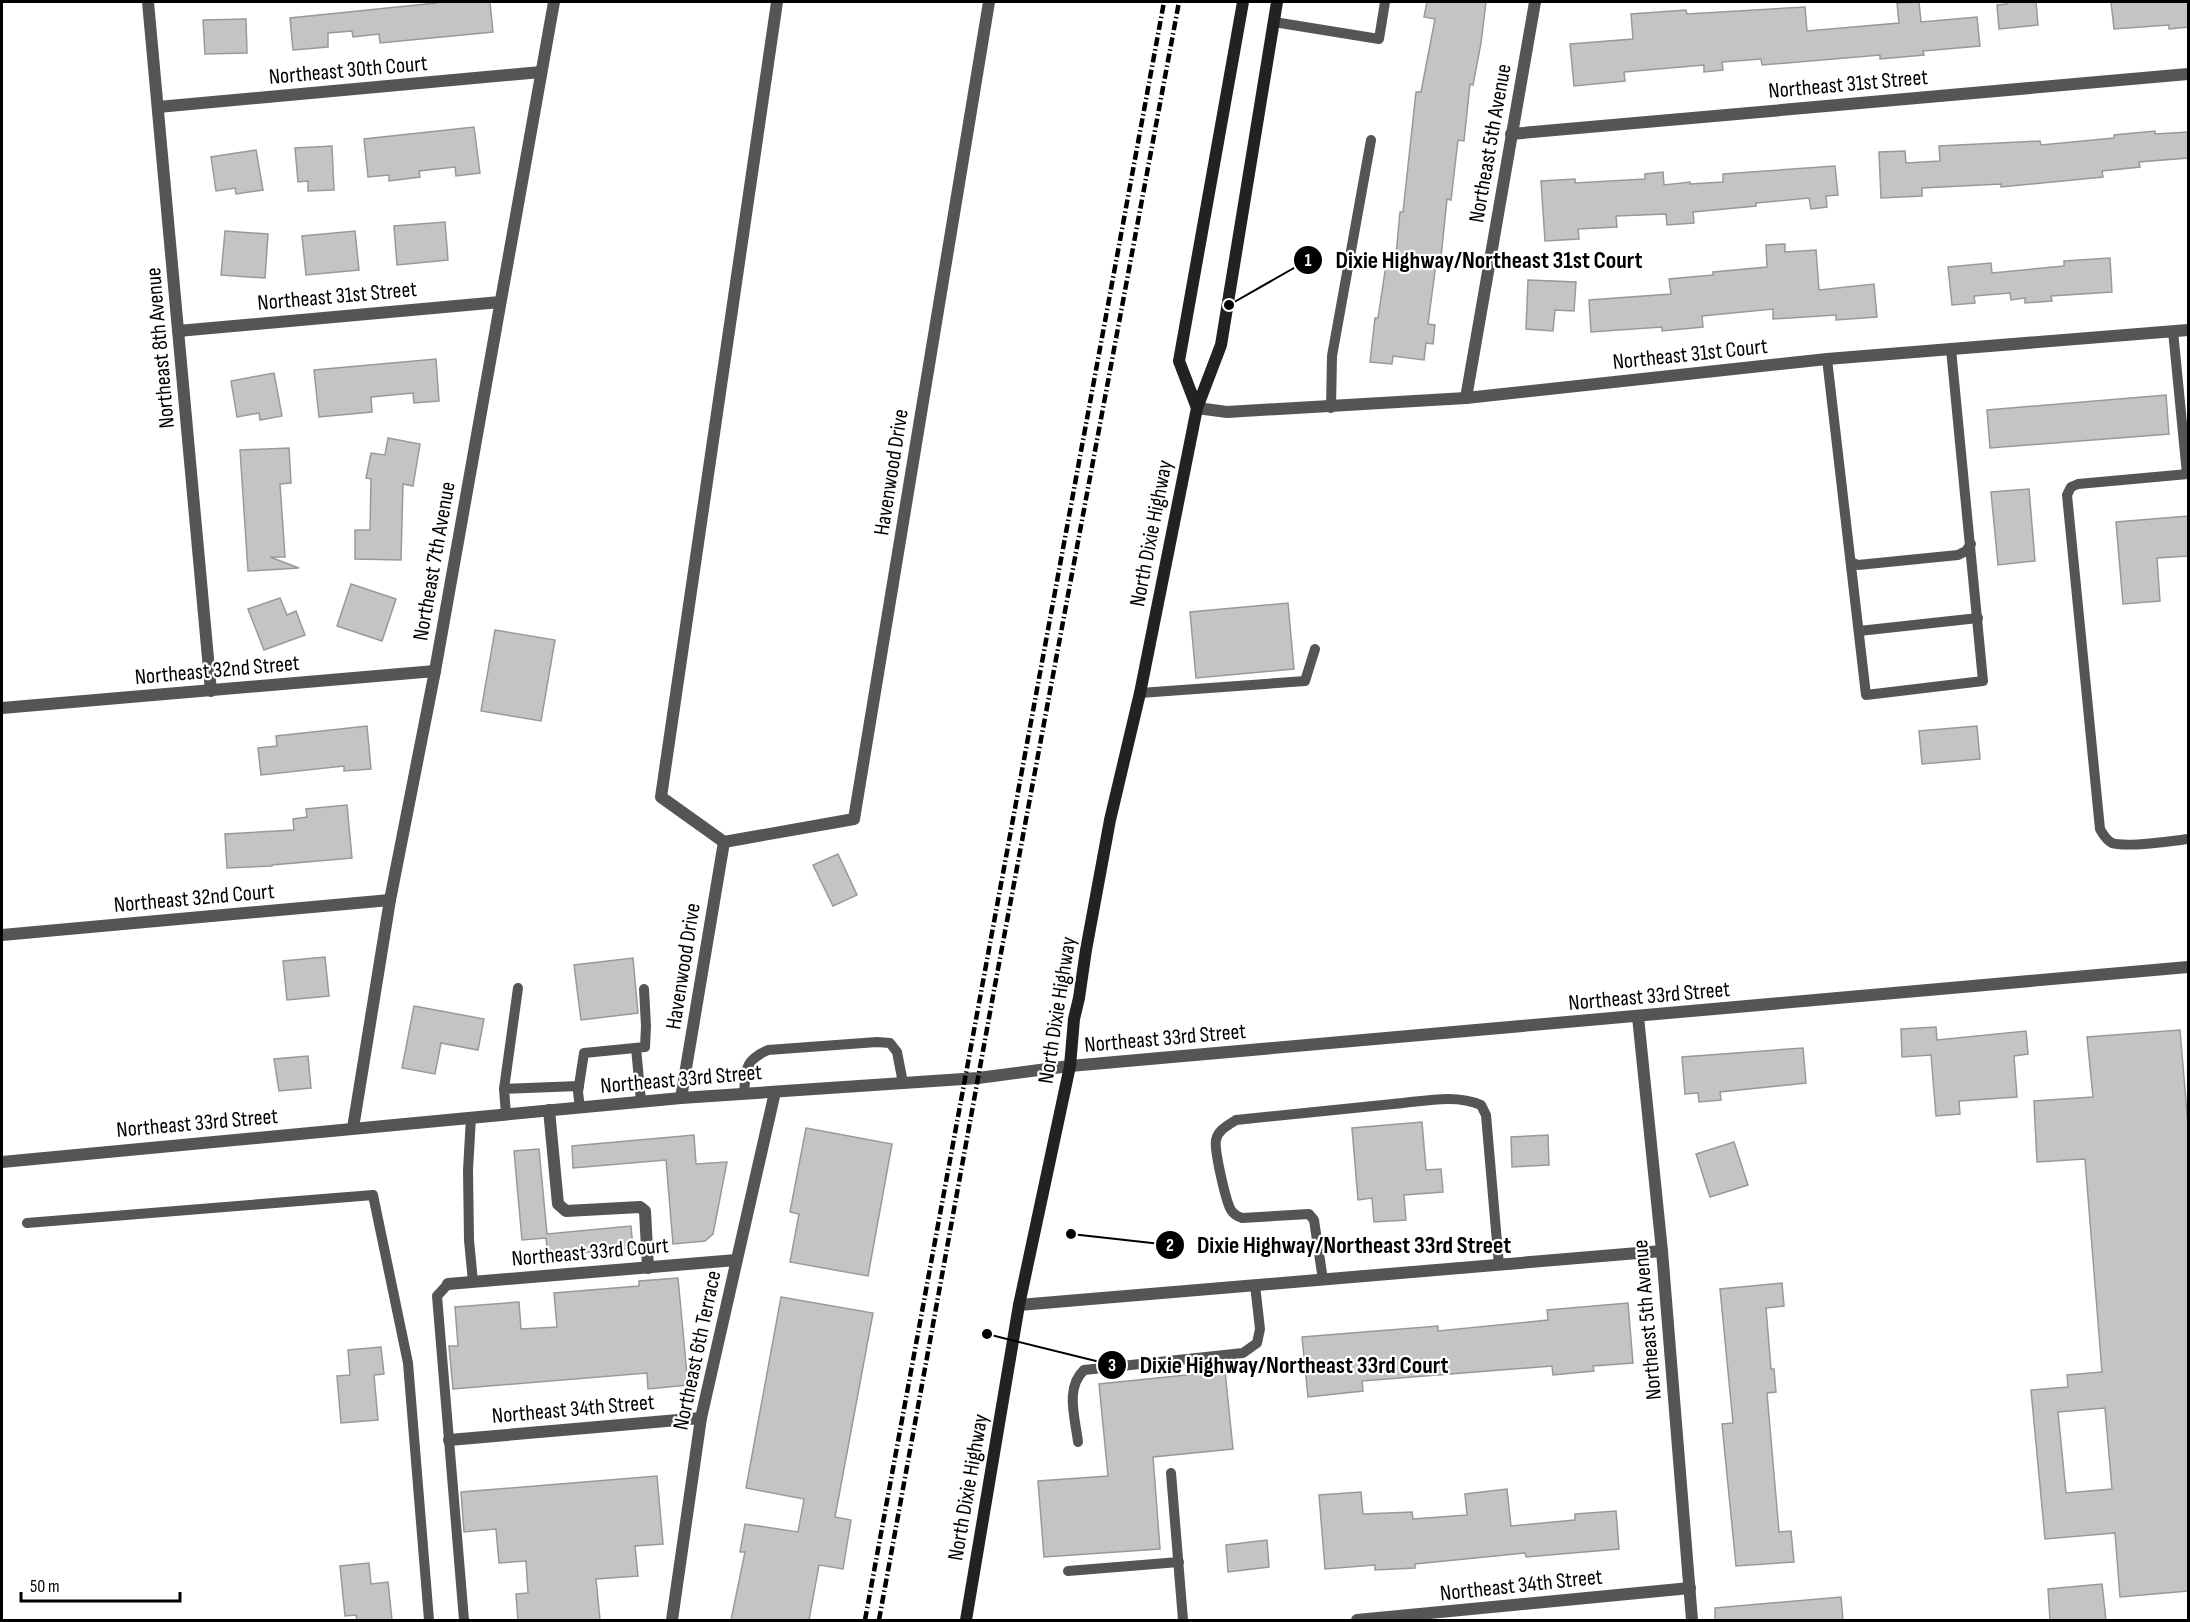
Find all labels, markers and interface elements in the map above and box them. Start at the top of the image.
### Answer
street label: Northeast 30th Court [268,50,429,91]
street label: Northeast 5th Avenue [1463,62,1518,225]
street label: Northeast 31st Street [1767,64,1929,105]
callout: Dixie Highway/Northeast 31st Court [1293,239,1654,281]
text: Dixie Highway/Northeast 31st Court [1336,246,1642,275]
text: 1 [1304,250,1312,271]
street label: Northeast 8th Avenue [140,266,181,430]
street label: Northeast 31st Street [256,276,418,317]
street label: Northeast 31st Court [1611,333,1769,376]
street label: Havenwood Drive [868,407,915,537]
street label: North Dixie Highway [1124,457,1179,609]
street label: Northeast 7th Avenue [407,480,462,643]
street label: Northeast 32nd Street [134,650,301,691]
street label: Northeast 32nd Court [113,878,276,919]
street label: Havenwood Drive [660,901,707,1031]
street label: North Dixie Highway [1033,934,1083,1086]
street label: Northeast 33rd Street [1567,976,1731,1017]
street label: Northeast 33rd Street [1083,1018,1247,1059]
street label: Northeast 33rd Street [599,1059,763,1100]
street label: Northeast 33rd Street [115,1103,279,1144]
callout: Dixie Highway/Northeast 33rd Street [1155,1224,1523,1266]
text: Dixie Highway/Northeast 33rd Street [1197,1231,1511,1260]
street label: Northeast 33rd Court [510,1232,670,1273]
text: 2 [1166,1235,1174,1256]
street label: Northeast 5th Avenue [1627,1239,1668,1401]
street label: Northeast 6th Terrace [667,1268,728,1433]
callout: Dixie Highway/Northeast 33rd Court [1097,1344,1460,1386]
text: Dixie Highway/Northeast 33rd Court [1140,1351,1448,1380]
text: 3 [1108,1355,1116,1376]
street label: Northeast 34th Street [491,1389,656,1430]
street label: North Dixie Highway [942,1411,995,1563]
street label: Northeast 34th Street [1439,1564,1604,1607]
scale bar [21,1565,180,1603]
text: 50 m [30,1576,60,1597]

